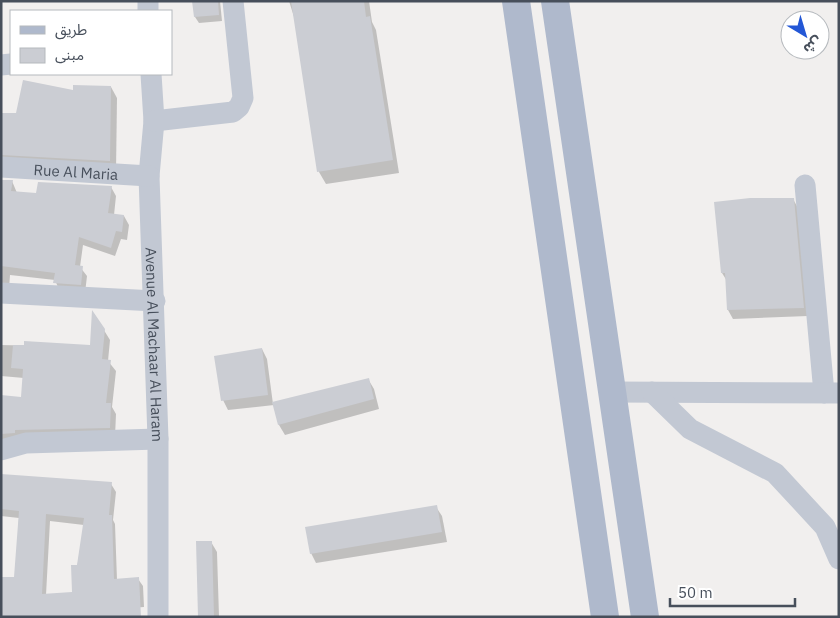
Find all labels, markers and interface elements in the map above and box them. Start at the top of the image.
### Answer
legend [10,10,172,75]
north arrow [780,10,830,60]
text: طريق [55,20,87,40]
text: ش [800,32,826,58]
text: مبنى [55,45,84,64]
street label: Rue Al Maria [33,159,119,184]
street label: Avenue Al Machaar Al Haram [142,247,168,442]
scale bar [670,576,795,608]
text: 50 m [678,583,713,602]

